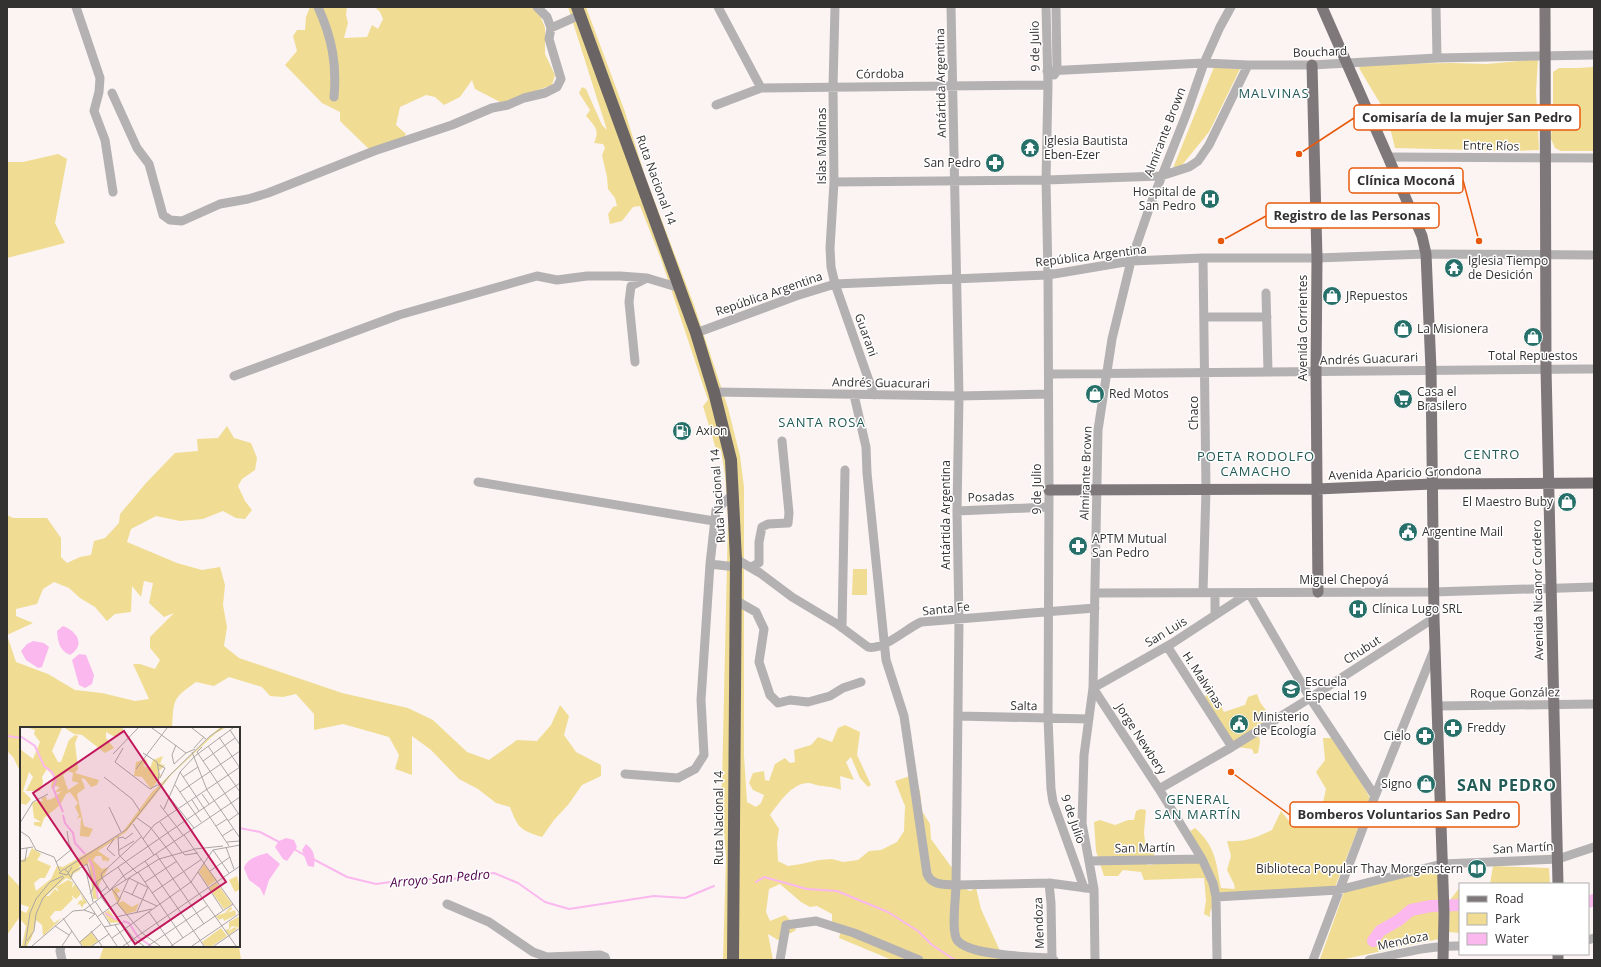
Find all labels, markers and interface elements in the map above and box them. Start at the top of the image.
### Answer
street label: 9 de Julio [1026,20,1043,72]
street label: Antártida Argentina [931,28,950,138]
street label: Bouchard [1293,42,1347,61]
street label: Córdoba [856,65,904,82]
district label: MALVINAS [1238,84,1310,102]
street label: Almirante Brown [1140,85,1189,179]
callout: Comisaría de la mujer San Pedro [1354,105,1580,130]
street label: Islas Malvinas [813,107,830,184]
text: Comisaría de la mujer San Pedro [1362,108,1572,126]
place label: Iglesia Bautista Eben-Ezer [1044,132,1128,163]
street label: Ruta Nacional 14 [632,133,681,227]
temple icon: Iglesia Bautista Eben-Ezer [1019,137,1041,159]
street label: Entre Ríos [1463,137,1520,154]
pharmacy icon: San Pedro [984,152,1006,174]
place label: San Pedro [924,154,981,171]
callout: Clínica Moconá [1349,168,1463,193]
text: Clínica Moconá [1357,171,1455,189]
place label: Hospital de San Pedro [1133,183,1196,214]
hospital icon: Hospital de San Pedro [1199,188,1221,210]
callout: Registro de las Personas [1266,203,1439,228]
text: Registro de las Personas [1273,206,1431,224]
street label: República Argentina [1034,240,1148,271]
place label: Iglesia Tiempo de Desición [1468,252,1548,283]
temple icon: Iglesia Tiempo de Desición [1443,257,1465,279]
street label: República Argentina [713,267,825,320]
street label: Avenida Corrientes [1294,275,1311,381]
shop icon: JRepuestos [1321,285,1343,307]
place label: JRepuestos [1345,287,1408,304]
street label: Guarani [851,311,882,359]
shop icon: La Misionera [1392,318,1414,340]
place label: La Misionera [1417,320,1489,337]
shop icon: Total Repuestos [1522,326,1544,348]
place label: Total Repuestos [1488,347,1578,364]
street label: Andrés Guacurari [1320,348,1418,369]
street label: Andrés Guacurari [832,373,930,392]
shop icon: Red Motos [1084,383,1106,405]
place label: Casa el Brasilero [1417,383,1467,414]
place label: Red Motos [1109,385,1169,402]
supermarket icon: Casa el Brasilero [1392,388,1414,410]
street label: Chaco [1185,396,1202,430]
district label: SANTA ROSA [778,413,866,431]
fuel station icon: Axion [671,420,693,442]
place label: Axion [696,422,727,439]
street label: Almirante Brown [1075,426,1096,520]
district label: CENTRO [1464,445,1520,463]
district label: POETA RODOLFO CAMACHO [1197,447,1315,480]
street label: Ruta Nacional 14 [706,448,729,544]
street label: Antártida Argentina [937,460,954,570]
street label: Avenida Aparicio Grondona [1328,461,1482,484]
street label: 9 de Julio [1028,463,1045,515]
street label: Posadas [967,487,1015,506]
shop icon: El Maestro Buby [1556,491,1578,513]
place label: El Maestro Buby [1462,493,1554,510]
street label: Avenida Nicanor Cordero [1528,519,1547,661]
public building icon: Argentine Mail [1397,521,1419,543]
place label: Argentine Mail [1422,523,1503,540]
place label: APTM Mutual San Pedro [1092,530,1167,561]
pharmacy icon: APTM Mutual San Pedro [1067,535,1089,557]
street label: Miguel Chepoyá [1299,571,1389,588]
street label: Santa Fe [921,598,971,619]
hospital icon: Clínica Lugo SRL [1347,598,1369,620]
place label: Clínica Lugo SRL [1372,600,1462,617]
street label: San Luis [1142,612,1190,651]
street label: Chubut [1340,631,1384,668]
street label: H. Malvinas [1179,648,1228,712]
place label: Escuela Especial 19 [1305,673,1367,704]
school or university icon: Escuela Especial 19 [1280,678,1302,700]
street label: Roque González [1470,683,1561,702]
street label: Salta [1010,697,1038,714]
street label: Jorge Newbery [1111,699,1171,778]
place label: Ministerio de Ecología [1253,708,1316,739]
public building icon: Ministerio de Ecología [1228,713,1250,735]
pharmacy icon: Freddy [1442,717,1464,739]
place label: Freddy [1467,719,1507,736]
pharmacy icon: Cielo [1414,725,1436,747]
inset map [20,727,240,947]
place label: Cielo [1383,727,1411,744]
street label: Ruta Nacional 14 [710,771,727,865]
shop icon: Signo [1415,773,1437,795]
district label: SAN PEDRO [1457,774,1557,796]
place label: Signo [1381,775,1412,792]
district label: GENERAL SAN MARTÍN [1154,790,1242,823]
street label: 9 de Julio [1057,792,1090,846]
callout: Bomberos Voluntarios San Pedro [1290,802,1519,827]
text: Bomberos Voluntarios San Pedro [1297,805,1511,823]
street label: San Martín [1492,837,1554,858]
street label: San Martín [1114,838,1176,857]
library icon: Biblioteca Popular Thay Morgenstern [1466,858,1488,880]
place label: Biblioteca Popular Thay Morgenstern [1256,860,1463,877]
water label: Arroyo San Pedro [388,865,491,891]
legend [1459,883,1589,955]
text: Road [1495,890,1524,907]
street label: Mendoza [1029,897,1048,949]
text: Park [1495,910,1521,927]
street label: Mendoza [1376,927,1430,954]
text: Water [1495,930,1529,947]

